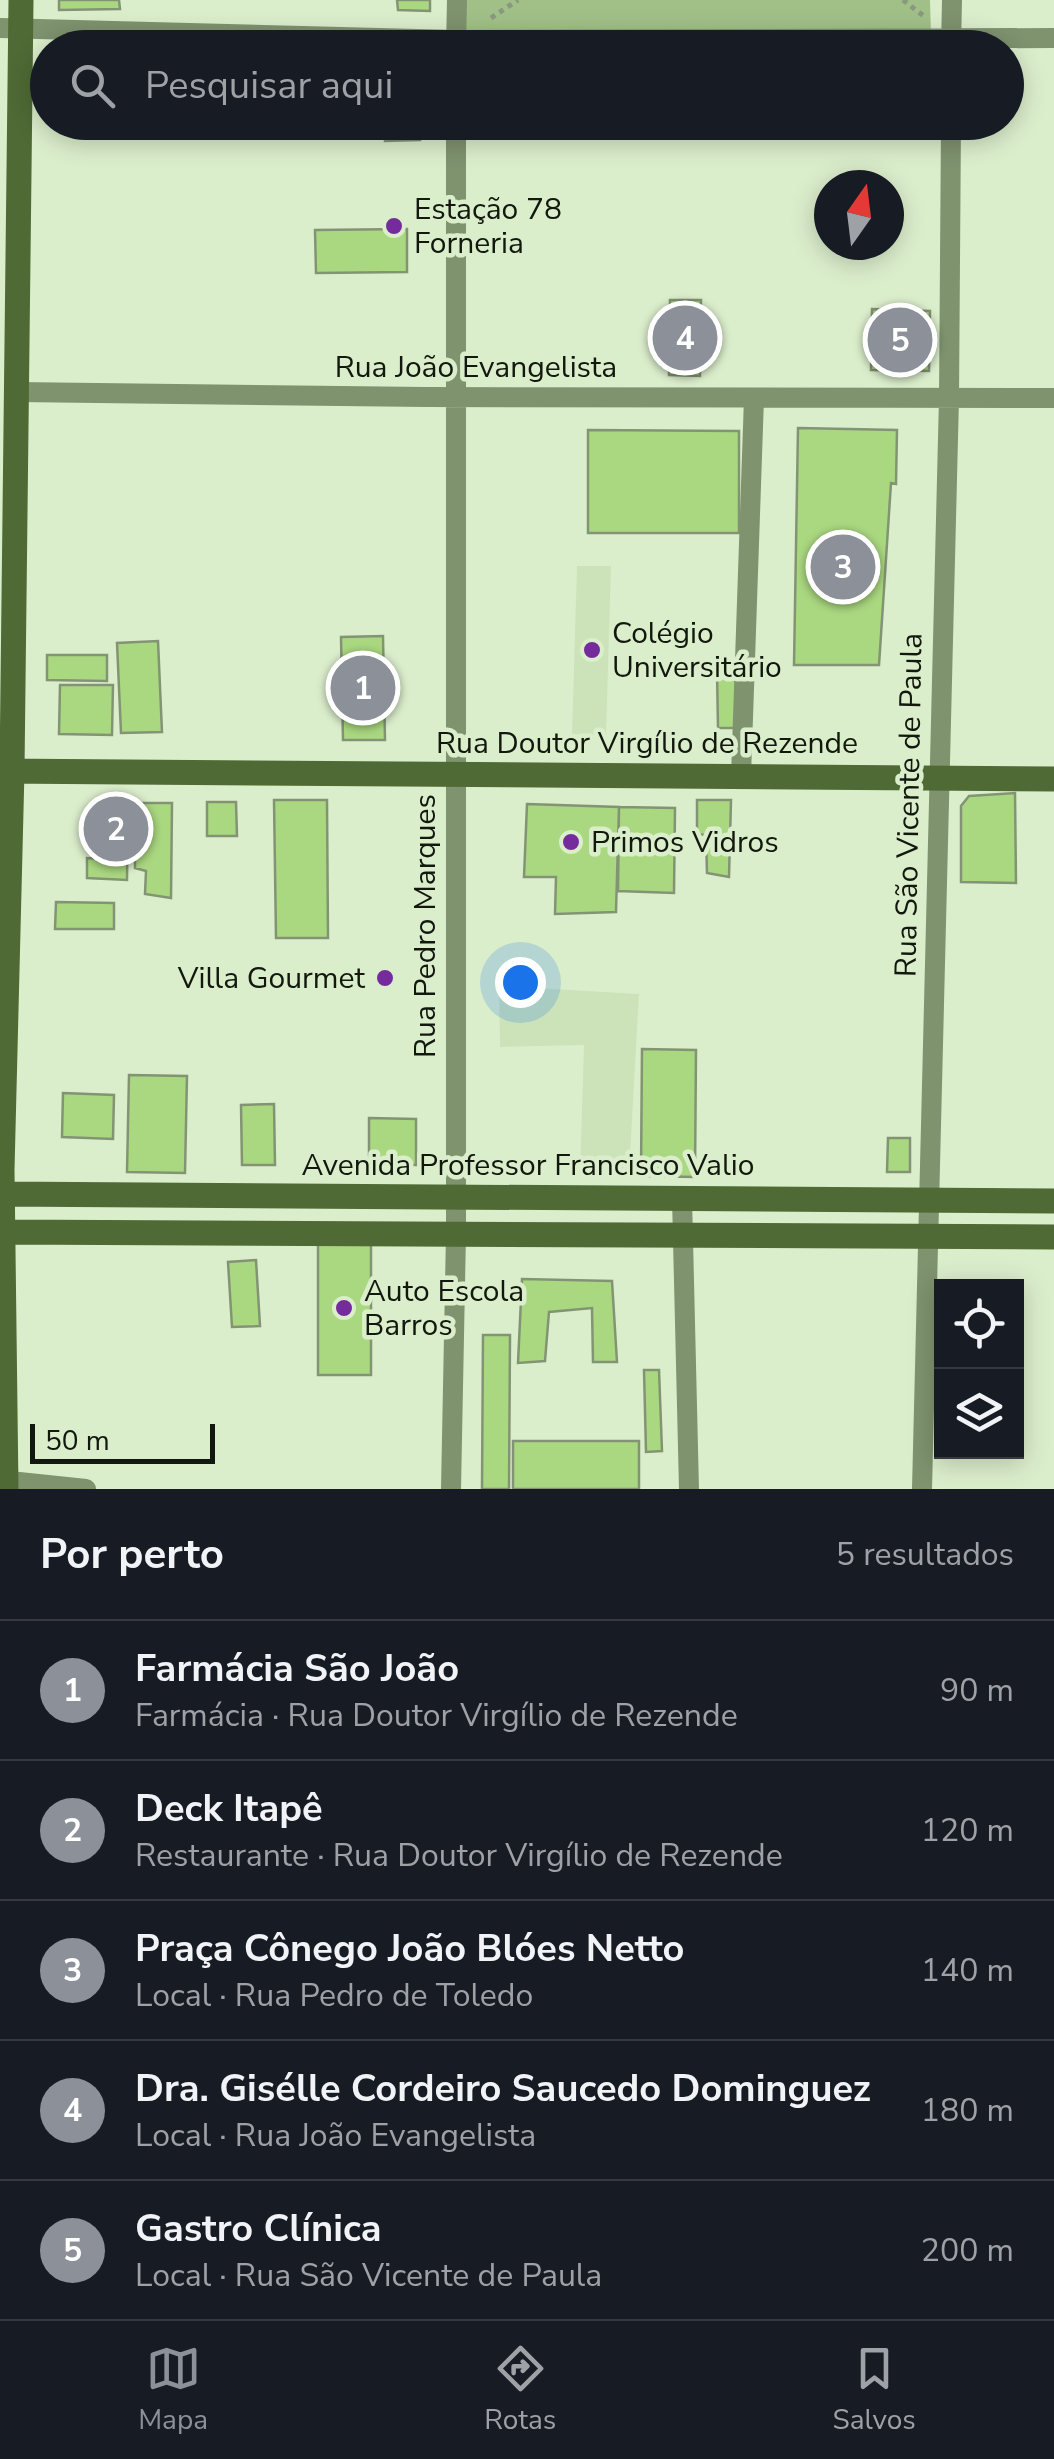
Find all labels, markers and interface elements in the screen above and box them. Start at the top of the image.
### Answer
search box [30,30,1024,140]
icon: search [65,58,120,113]
text: Pesquisar aqui [145,60,393,111]
north arrow [814,170,904,260]
place label: Estação 78 Forneria [414,189,562,264]
marker: Estação 78 Forneria [383,215,405,237]
pin: 4 [652,300,718,376]
pin: 5 [868,302,932,378]
street label: Rua João Evangelista [335,347,617,388]
pin: 3 [810,530,876,604]
place label: Colégio Universitário [612,613,782,688]
street label: Rua São Vicente de Paula [885,632,933,978]
marker: Colégio Universitário [581,639,603,661]
pin: 1 [330,650,396,726]
street label: Rua Doutor Virgílio de Rezende [436,723,858,764]
pin: 2 [84,792,148,866]
street label: Rua Pedro Marques [405,794,446,1058]
place label: Primos Vidros [591,822,779,863]
marker: Primos Vidros [560,831,582,853]
your location [495,957,546,1008]
place label: Villa Gourmet [177,958,365,999]
marker: Villa Gourmet [374,967,396,989]
street label: Avenida Professor Francisco Valio [302,1145,754,1186]
place label: Auto Escola Barros [364,1271,524,1346]
map controls [934,1279,1024,1459]
button: locate [934,1279,1024,1369]
marker: Auto Escola Barros [333,1297,355,1319]
button: layers [934,1369,1024,1459]
scale bar [30,1419,215,1464]
text: 50 m [45,1422,110,1460]
text: Por perto [40,1526,224,1583]
text: 5 resultados [836,1533,1014,1576]
text: Farmácia São João [135,1643,459,1694]
text: 1 [63,1669,82,1712]
text: 90 m [940,1669,1014,1712]
text: Farmácia · Rua Doutor Virgílio de Rezende [135,1694,738,1737]
text: Deck Itapê [135,1783,323,1834]
text: 2 [63,1809,82,1852]
text: 120 m [921,1809,1014,1852]
text: Restaurante · Rua Doutor Virgílio de Rezende [135,1834,783,1877]
text: Praça Cônego João Blóes Netto [135,1923,684,1974]
text: 3 [63,1949,82,1992]
text: 140 m [921,1949,1014,1992]
text: Local · Rua Pedro de Toledo [135,1974,533,2017]
text: Dra. Gisélle Cordeiro Saucedo Dominguez [135,2063,871,2114]
text: 4 [63,2089,82,2132]
text: 180 m [921,2089,1014,2132]
text: Local · Rua João Evangelista [135,2114,536,2157]
text: Gastro Clínica [135,2203,382,2254]
text: 5 [63,2229,82,2272]
text: 200 m [921,2229,1014,2272]
text: Local · Rua São Vicente de Paula [135,2254,602,2297]
tab: Mapa [138,2341,208,2439]
tab: Rotas [484,2341,556,2439]
tab: Salvos [833,2341,916,2439]

